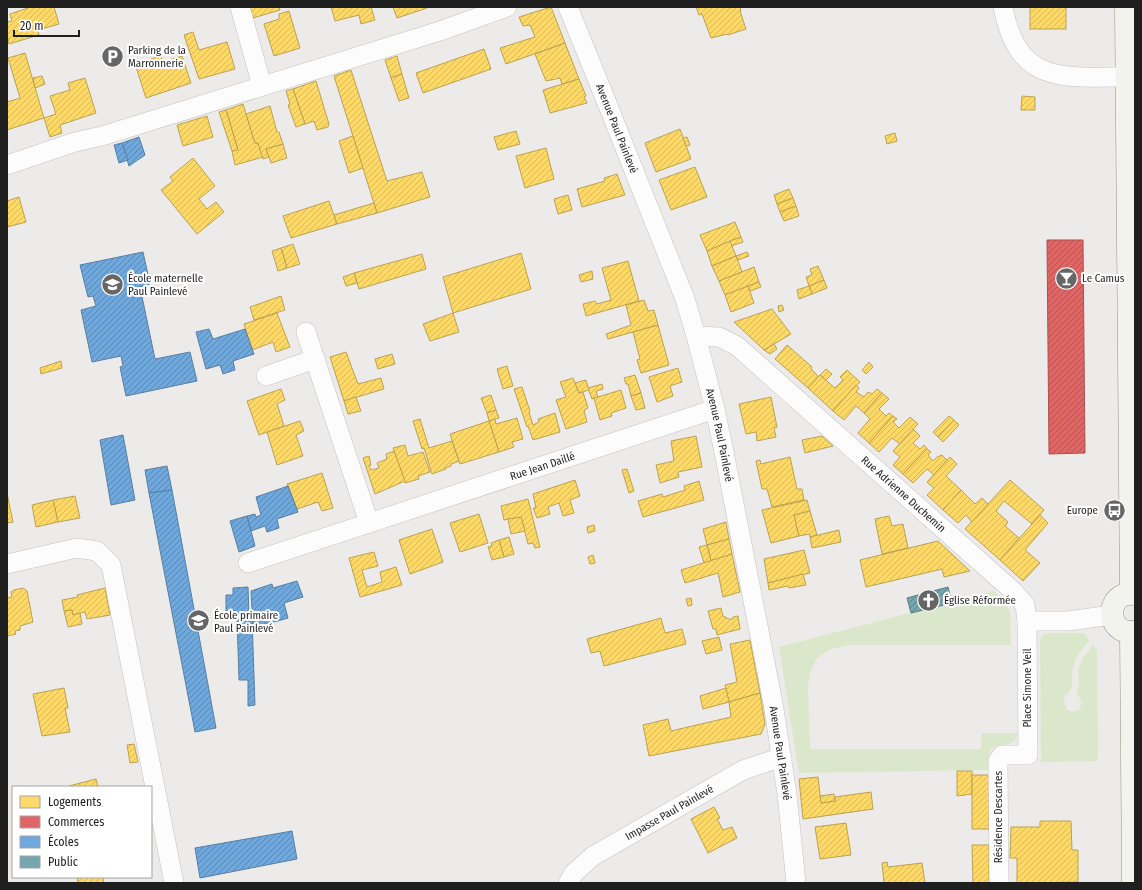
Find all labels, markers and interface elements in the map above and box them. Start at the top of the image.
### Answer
scale bar [14,12,79,38]
text: 20 m [20,19,44,33]
parking icon: Parking de la Marronnerie [99,43,125,69]
place label: Parking de la Marronnerie [128,44,186,70]
street label: Avenue Paul Painlevé [593,82,641,175]
bar icon: Le Camus [1053,265,1079,291]
school or university icon: École maternelle Paul Painlevé [99,271,125,297]
place label: École maternelle Paul Painlevé [128,271,203,298]
place label: Le Camus [1082,272,1125,285]
street label: Avenue Paul Painlevé [703,387,736,483]
street label: Rue Jean Daillé [508,449,577,483]
street label: Rue Adrienne Duchemin [859,453,949,535]
bus stop icon: Europe [1101,497,1127,523]
place label: Europe [1067,504,1098,517]
church icon: Église Réformée [916,587,942,613]
place label: Église Réformée [944,593,1016,607]
school or university icon: École primaire Paul Painlevé [186,608,212,634]
place label: École primaire Paul Painlevé [214,608,278,635]
street label: Place Simone Veil [1021,648,1034,728]
street label: Avenue Paul Painlevé [767,705,794,801]
street label: Résidence Descartes [992,771,1005,863]
street label: Impasse Paul Painlevé [623,782,716,843]
legend [12,786,152,878]
text: Logements [48,795,101,809]
text: Commerces [48,815,104,829]
text: Écoles [48,834,79,849]
text: Public [48,855,78,869]

